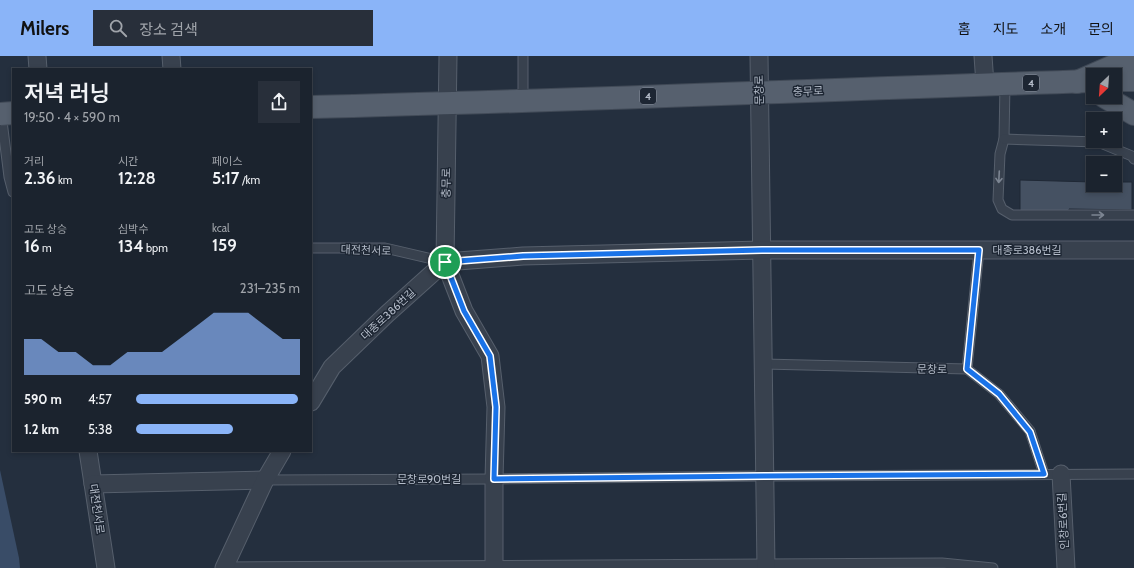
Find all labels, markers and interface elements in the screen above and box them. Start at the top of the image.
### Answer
search box [93,10,373,46]
text: Milers [20,17,69,40]
icon: search [107,17,129,39]
text: 홈 [958,20,971,38]
text: 지도 [993,20,1018,38]
text: 소개 [1040,20,1066,38]
text: 문의 [1088,20,1114,38]
text: 장소 검색 [139,21,198,39]
north arrow [1086,68,1122,104]
map controls [1086,68,1122,192]
street label: 문창로 [752,75,766,105]
road number: 4 [1023,75,1039,91]
text: 저녁 러닝 [24,80,110,107]
button: share [258,81,300,123]
street label: 충무로 [793,83,823,99]
road number: 4 [640,88,656,104]
text: 19:50 · 4 × 590 m [24,109,120,125]
button: + [1086,112,1122,148]
text: 거리 [24,154,44,168]
text: 시간 [118,154,138,168]
text: 페이스 [212,154,242,168]
button: − [1086,156,1122,192]
text: 2.36 [24,168,55,188]
text: 12:28 [118,168,156,188]
text: 5:17 [212,168,239,188]
street label: 충무로 [439,168,453,198]
one-way arrow [995,170,1002,183]
text: km [55,173,72,187]
text: /km [239,173,260,187]
one-way arrow [1091,211,1104,219]
text: kcal [212,221,230,235]
text: 고도 상승 [24,222,67,236]
text: 심박수 [118,222,148,236]
text: 159 [212,235,237,255]
text: 16 [24,236,40,256]
text: 134 [118,236,143,256]
text: m [40,241,52,255]
text: bpm [143,241,168,255]
street label: 대전천서로 [340,242,392,258]
street label: 대종로386번길 [992,243,1062,257]
pin [428,245,462,279]
icon: arrive [434,251,456,273]
text: 231–235 m [240,280,300,296]
text: 고도 상승 [24,282,75,298]
street label: 대종로386번길 [358,285,418,343]
street label: 문창로 [917,362,947,376]
text: 590 m [24,391,62,407]
text: 4:57 [88,391,112,407]
text: 1.2 km [24,421,59,437]
text: 5:38 [88,421,113,437]
street label: 문창로90번길 [397,472,461,486]
street label: 대전천서로 [87,483,107,535]
street label: 인창로6번길 [1055,492,1071,550]

